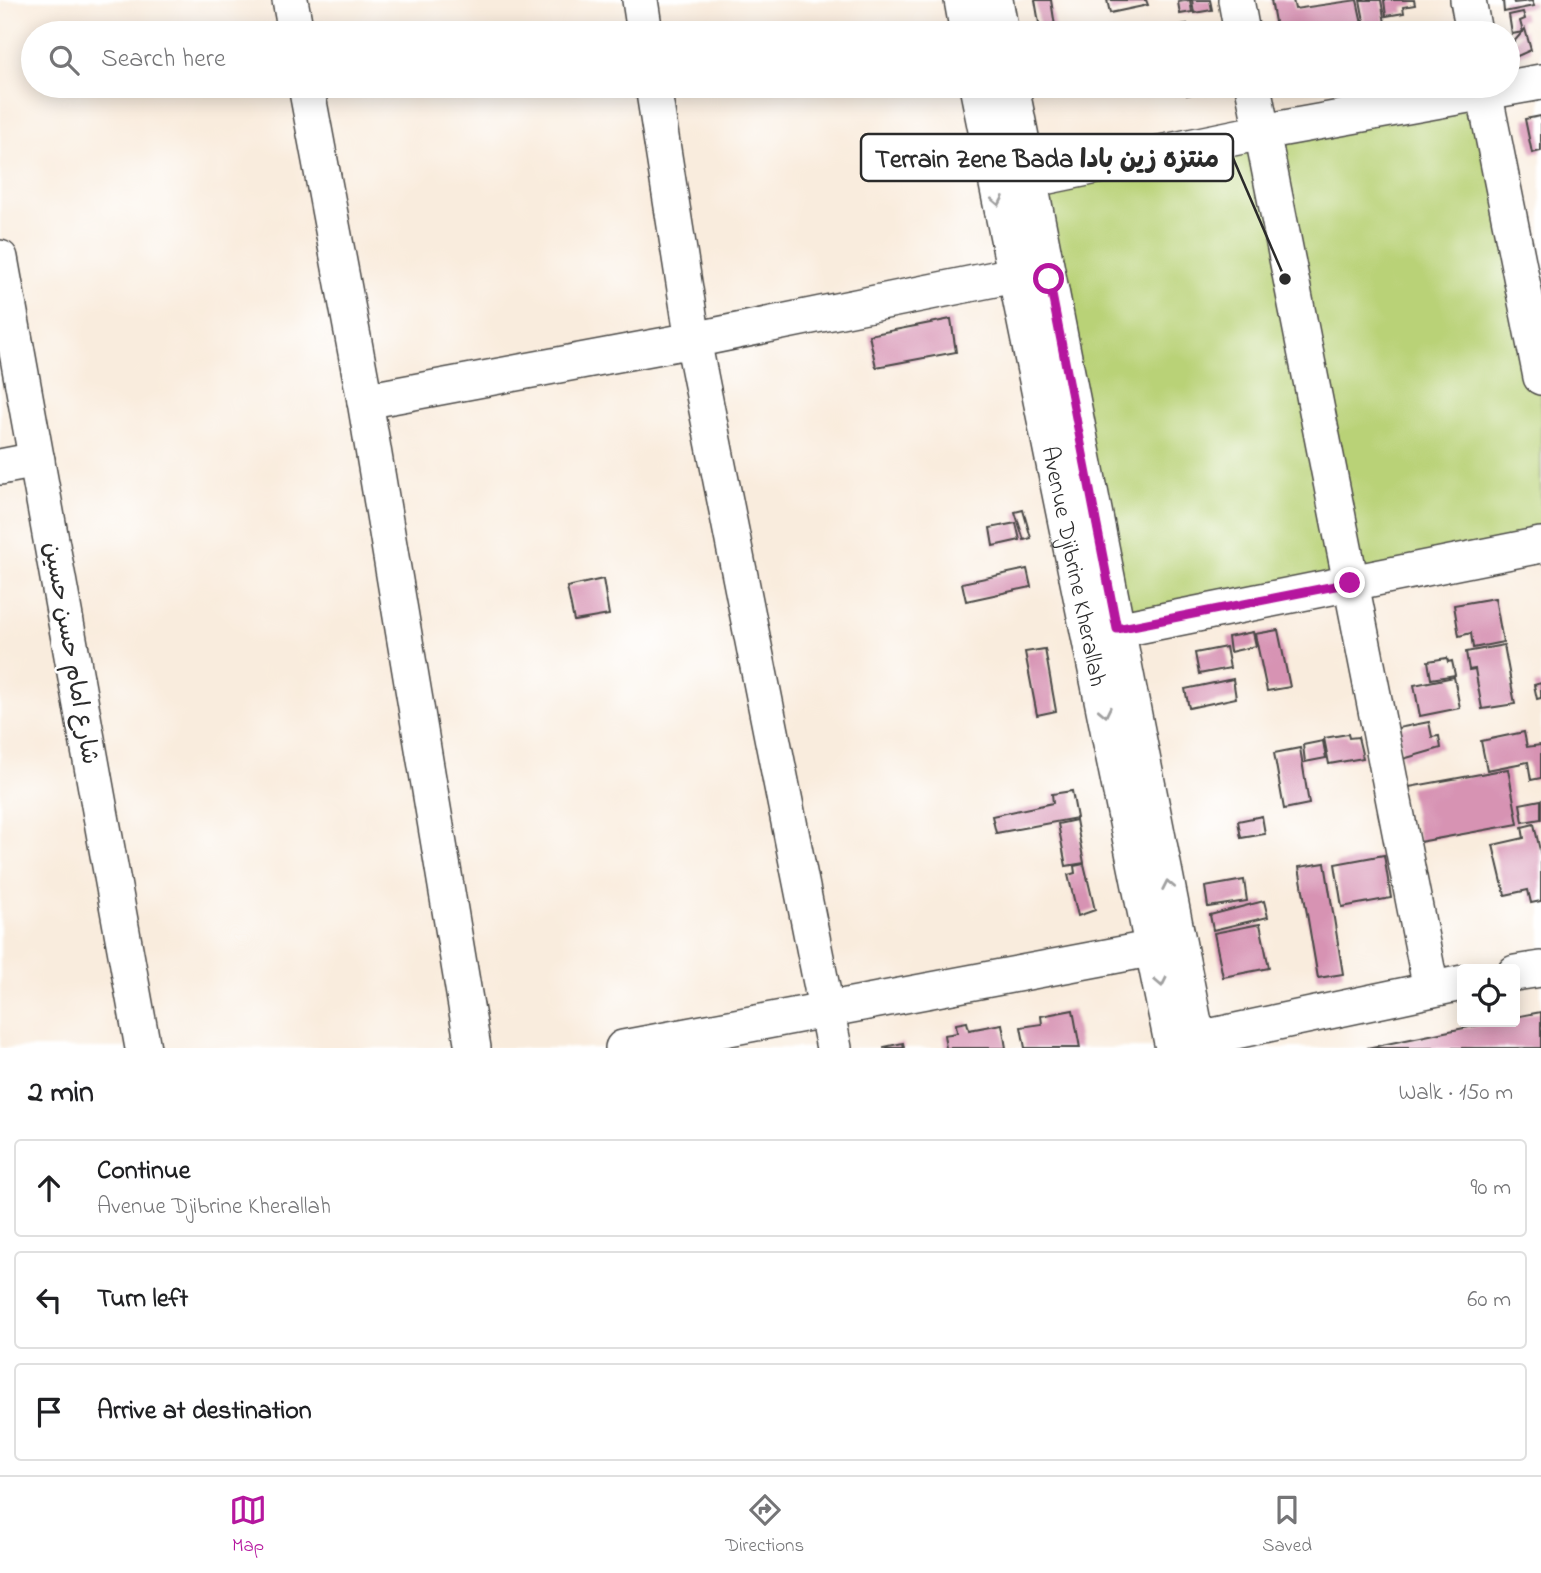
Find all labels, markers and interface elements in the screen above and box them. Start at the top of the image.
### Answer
search box [21,21,1520,98]
icon: search [45,41,83,79]
text: Search here [101,41,226,79]
callout: Terrain Zene Bada منتزه زين بادا [861,134,1233,181]
text: Terrain Zene Bada منتزه زين بادا [875,142,1219,180]
one-way arrow [990,195,1005,207]
route start [1033,263,1064,294]
street label: Avenue Djibrine Kherallah [1031,443,1114,690]
street label: شارع امام حسن حسين [33,539,106,767]
route end [1334,567,1365,598]
one-way arrow [1096,706,1111,718]
one-way arrow [1161,879,1176,891]
map controls [1457,964,1520,1027]
button: locate [1457,964,1520,1027]
one-way arrow [1152,976,1167,988]
text: 2 min [28,1072,94,1116]
text: Walk · 150 m [1398,1077,1513,1110]
text: Continue [97,1153,190,1191]
icon: ahead [30,1169,68,1207]
text: 90 m [1471,1172,1511,1205]
text: Avenue Djibrine Kherallah [97,1191,331,1224]
icon: left [30,1281,68,1319]
text: Turn left [97,1281,188,1319]
text: 60 m [1467,1284,1511,1317]
icon: arrive [30,1393,68,1431]
text: Arrive at destination [97,1393,312,1431]
tab: Map [229,1491,267,1560]
tab: Directions [725,1491,804,1560]
tab: Saved [1262,1491,1312,1560]

